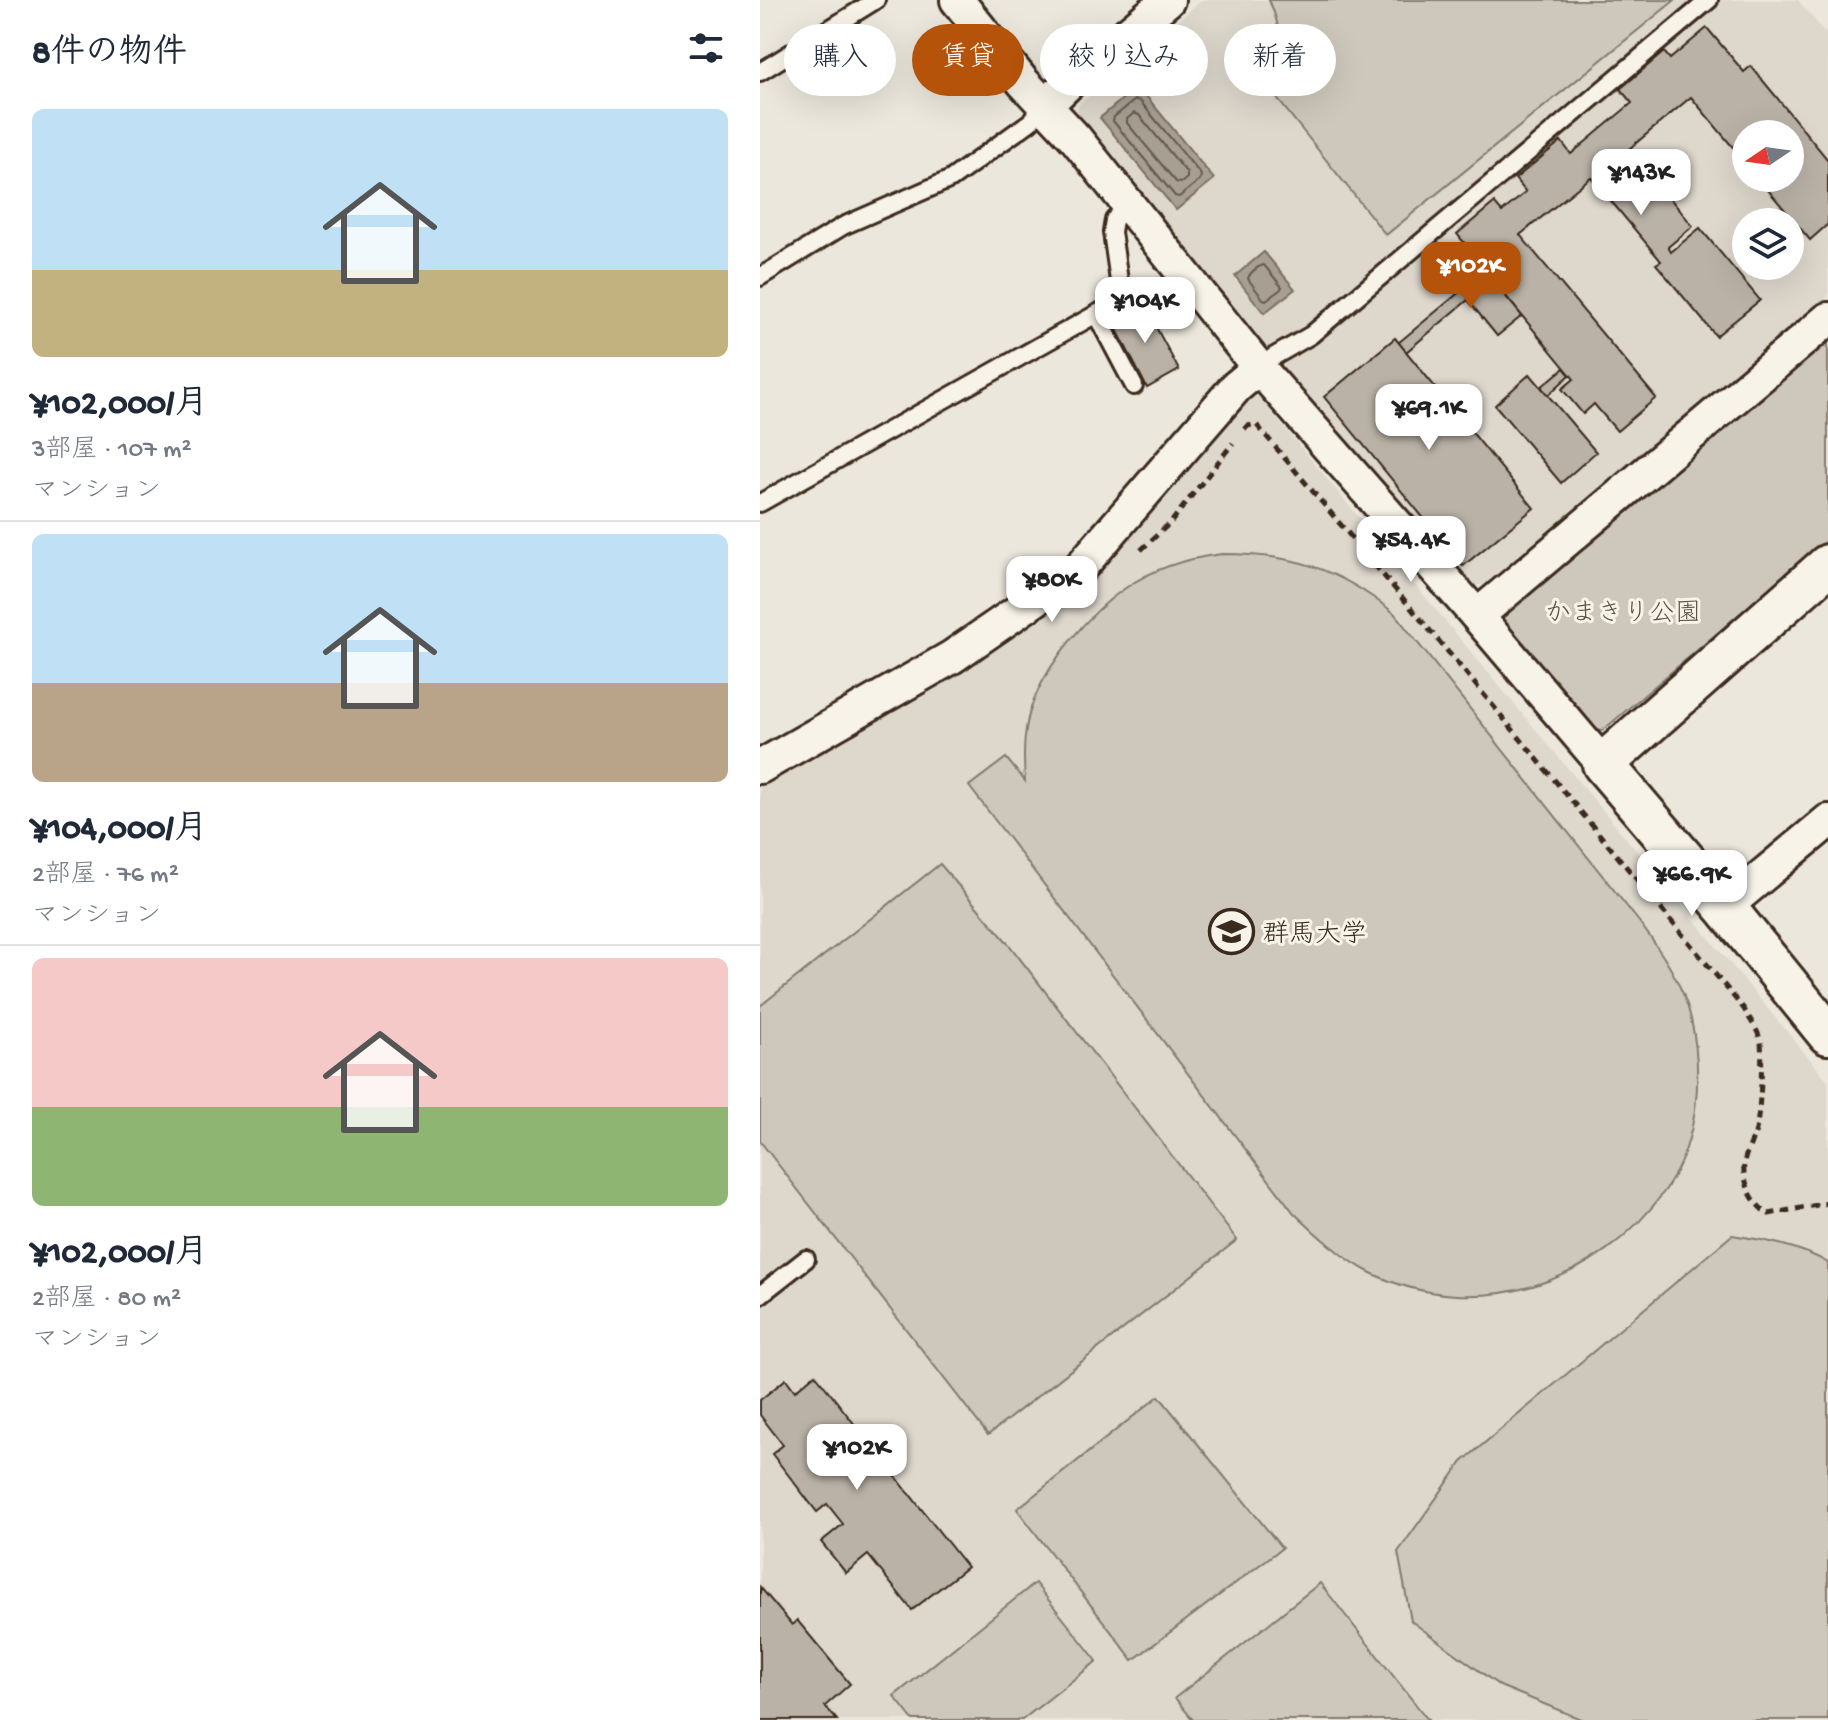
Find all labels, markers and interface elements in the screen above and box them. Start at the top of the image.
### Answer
chip: 購入 [784,24,896,96]
chip: 賃貸 [912,24,1024,96]
chip: 絞り込み [1040,24,1208,96]
chip: 新着 [1224,24,1336,96]
icon: filters [684,26,728,70]
text: 8件の物件 [32,35,187,75]
north arrow [1732,120,1804,192]
map controls [1732,120,1804,280]
pin: ¥143K [1585,149,1697,217]
text: ¥143K [1610,159,1672,190]
icon: home [308,161,452,305]
button: layers [1732,208,1804,280]
pin: ¥102K [1415,242,1527,310]
text: ¥102K [1439,252,1503,283]
pin: ¥104K [1089,277,1201,345]
text: ¥104K [1113,287,1177,318]
pin: ¥69.1K [1364,384,1494,452]
text: ¥102,000/月 [32,386,208,426]
text: ¥69.1K [1393,394,1465,425]
text: 3部屋 · 107 m² [32,436,192,467]
text: マンション [32,477,161,508]
pin: ¥54.4K [1346,516,1476,584]
text: ¥54.4K [1375,526,1447,557]
pin: ¥80K [1005,556,1099,624]
text: ¥80K [1024,566,1080,597]
icon: home [308,586,452,730]
park label: かまきり公園 [1545,600,1701,631]
text: ¥104,000/月 [32,811,208,851]
pin: ¥66.9K [1627,850,1757,918]
text: ¥66.9K [1655,860,1729,891]
text: 2部屋 · 76 m² [32,861,179,892]
text: マンション [32,902,161,933]
school or university icon: 群馬大学 [1208,908,1256,956]
place label: 群馬大学 [1263,920,1367,952]
icon: home [308,1010,452,1154]
text: ¥102,000/月 [32,1235,208,1275]
text: 2部屋 · 80 m² [32,1285,181,1316]
text: マンション [32,1326,161,1357]
pin: ¥102K [801,1424,913,1492]
text: ¥102K [825,1434,889,1465]

